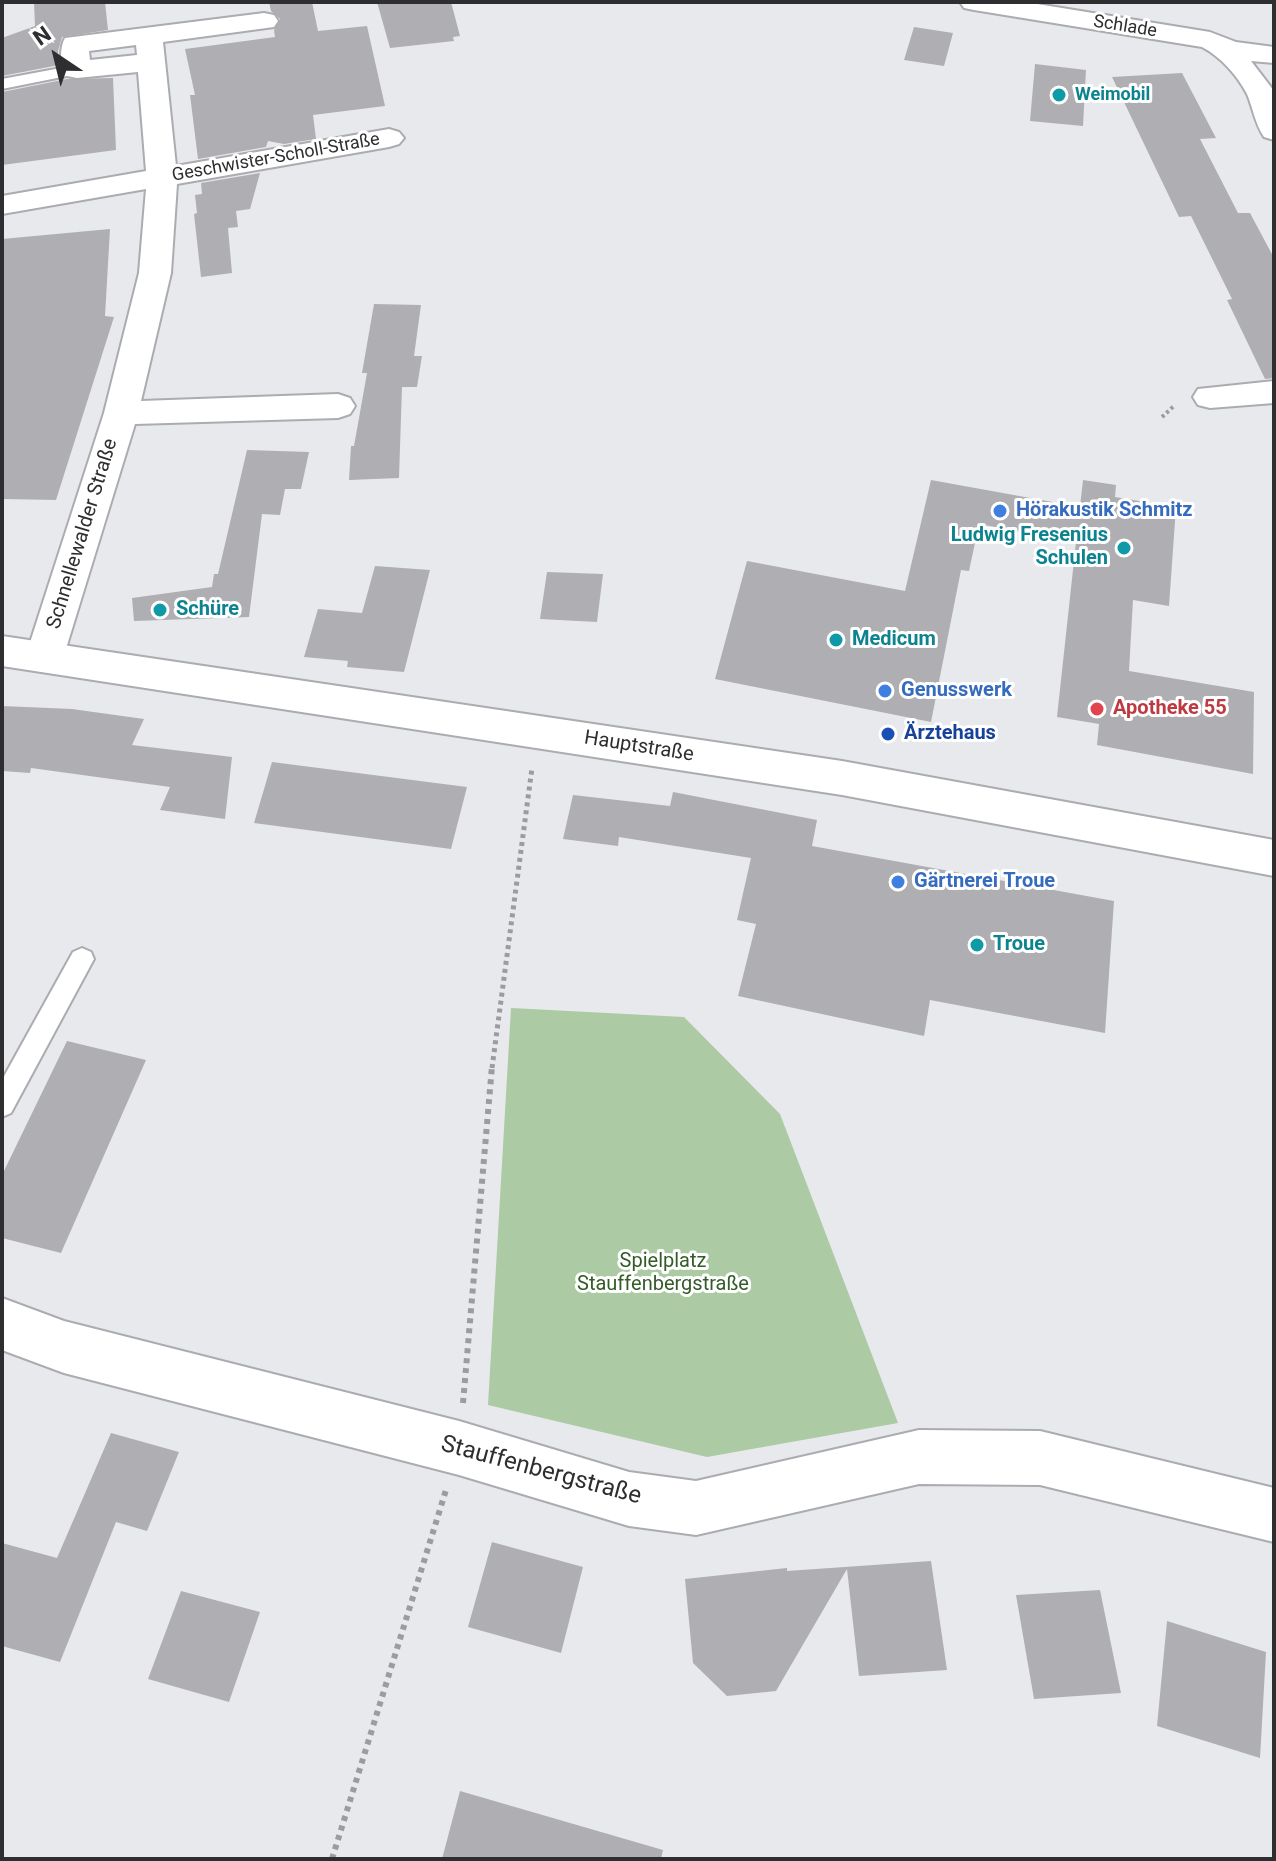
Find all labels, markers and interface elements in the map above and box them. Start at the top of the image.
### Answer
street label: Schlade [1092,11,1158,43]
north arrow [16,16,96,96]
text: N [28,21,55,51]
place label: Weimobil [1075,84,1150,106]
marker: Weimobil [1050,86,1068,104]
street label: Geschwister-Scholl-Straße [170,129,382,187]
street label: Schnellewalder Straße [43,436,123,632]
place label: Hörakustik Schmitz [1016,499,1192,523]
marker: Hörakustik Schmitz [991,502,1009,520]
place label: Ludwig Fresenius Schulen [951,524,1108,571]
marker: Ludwig Fresenius Schulen [1115,539,1133,557]
place label: Schüre [176,598,239,622]
marker: Schüre [151,601,169,619]
place label: Medicum [852,628,936,652]
marker: Medicum [827,631,845,649]
place label: Genusswerk [901,679,1012,703]
marker: Genusswerk [876,682,894,700]
place label: Apotheke 55 [1113,697,1227,721]
marker: Apotheke 55 [1088,700,1106,718]
place label: Ärztehaus [904,722,996,746]
marker: Ärztehaus [879,725,897,743]
street label: Hauptstraße [583,726,695,768]
place label: Gärtnerei Troue [914,870,1055,894]
marker: Gärtnerei Troue [889,873,907,891]
place label: Troue [993,933,1045,957]
marker: Troue [968,936,986,954]
park label: Spielplatz Stauffenbergstraße [577,1250,749,1297]
street label: Stauffenbergstraße [438,1430,644,1512]

